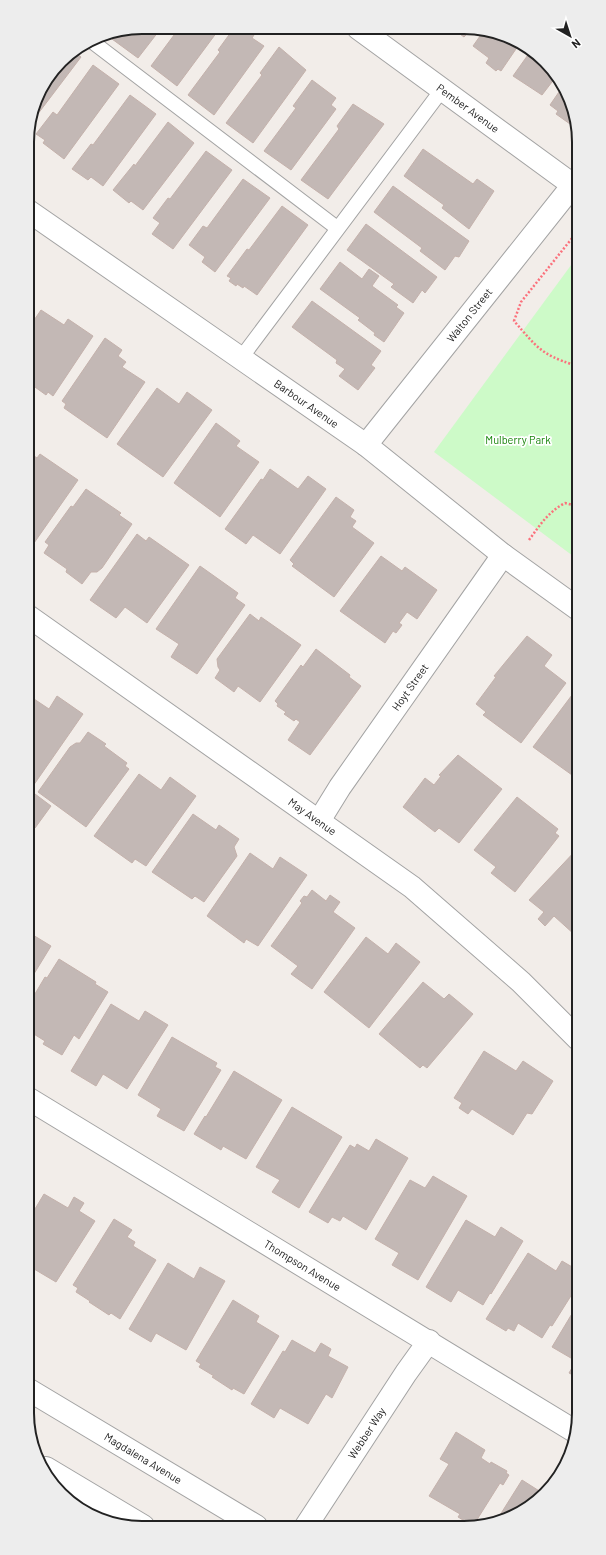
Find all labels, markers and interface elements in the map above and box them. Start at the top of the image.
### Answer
north arrow [550,16,590,56]
text: N [570,37,584,52]
street label: Pember Avenue [434,81,502,135]
street label: Walton Street [444,285,494,344]
street label: Barbour Avenue [272,376,342,430]
park label: Mulberry Park [485,433,551,446]
street label: Hoyt Street [389,661,431,713]
street label: May Avenue [286,795,339,838]
street label: Thompson Avenue [262,1237,344,1293]
street label: Webber Way [345,1405,388,1461]
street label: Magdalena Avenue [102,1430,185,1486]

